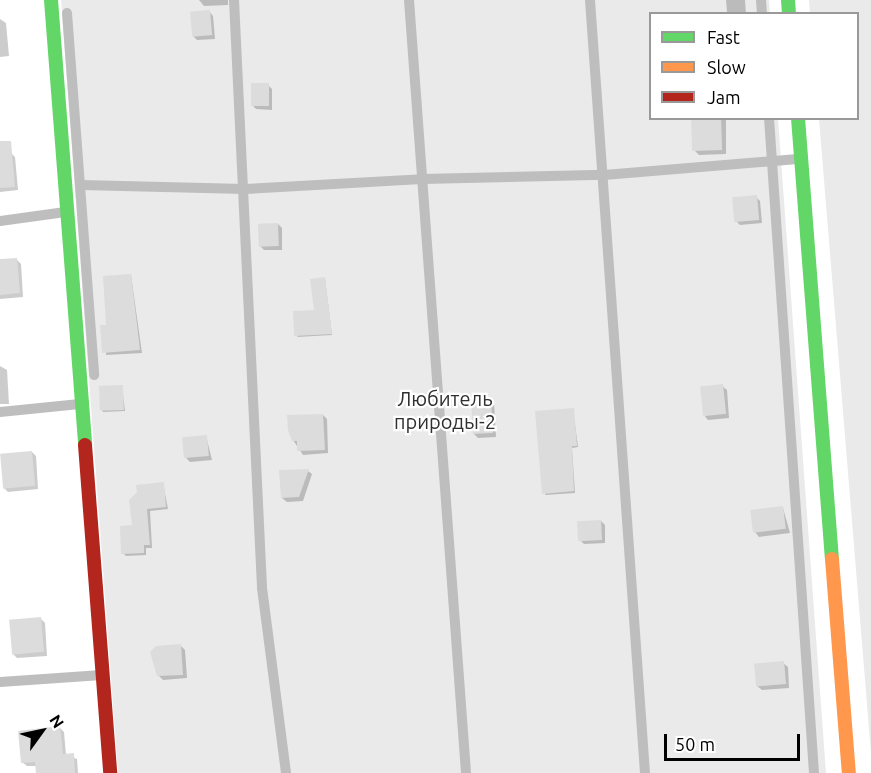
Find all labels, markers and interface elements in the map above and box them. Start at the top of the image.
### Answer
legend [649,12,859,120]
text: Fast [707,27,740,47]
text: Slow [707,57,746,77]
text: Jam [707,87,741,107]
park label: Любитель природы-2 [394,386,496,433]
north arrow [12,701,72,761]
text: N [46,711,68,731]
scale bar [667,722,804,760]
text: 50 m [675,734,715,754]

